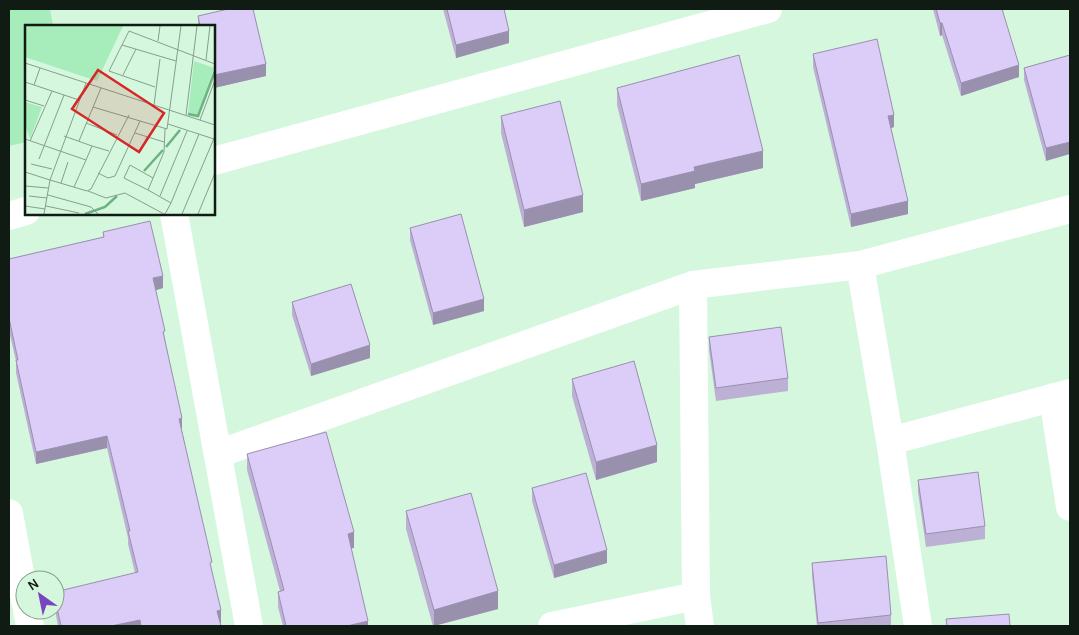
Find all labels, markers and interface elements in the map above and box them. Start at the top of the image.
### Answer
inset map [25,25,215,215]
north arrow [15,570,65,620]
text: N [24,575,42,594]

